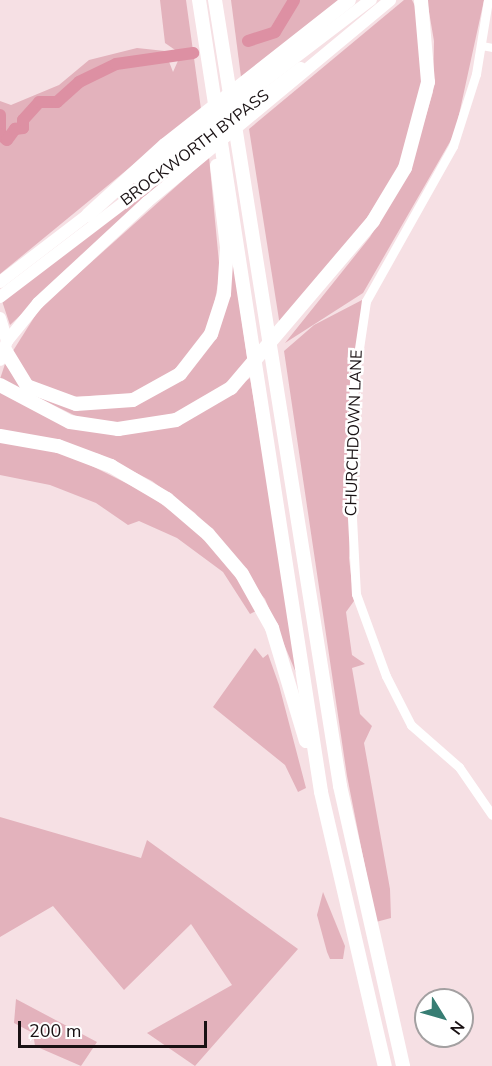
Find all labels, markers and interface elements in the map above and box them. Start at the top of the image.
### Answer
street label: BROCKWORTH BYPASS [117,86,273,210]
street label: CHURCHDOWN LANE [341,349,367,517]
north arrow [414,988,474,1048]
scale bar [21,1009,210,1047]
text: N [444,1016,469,1039]
text: 200 m [29,1019,81,1043]

